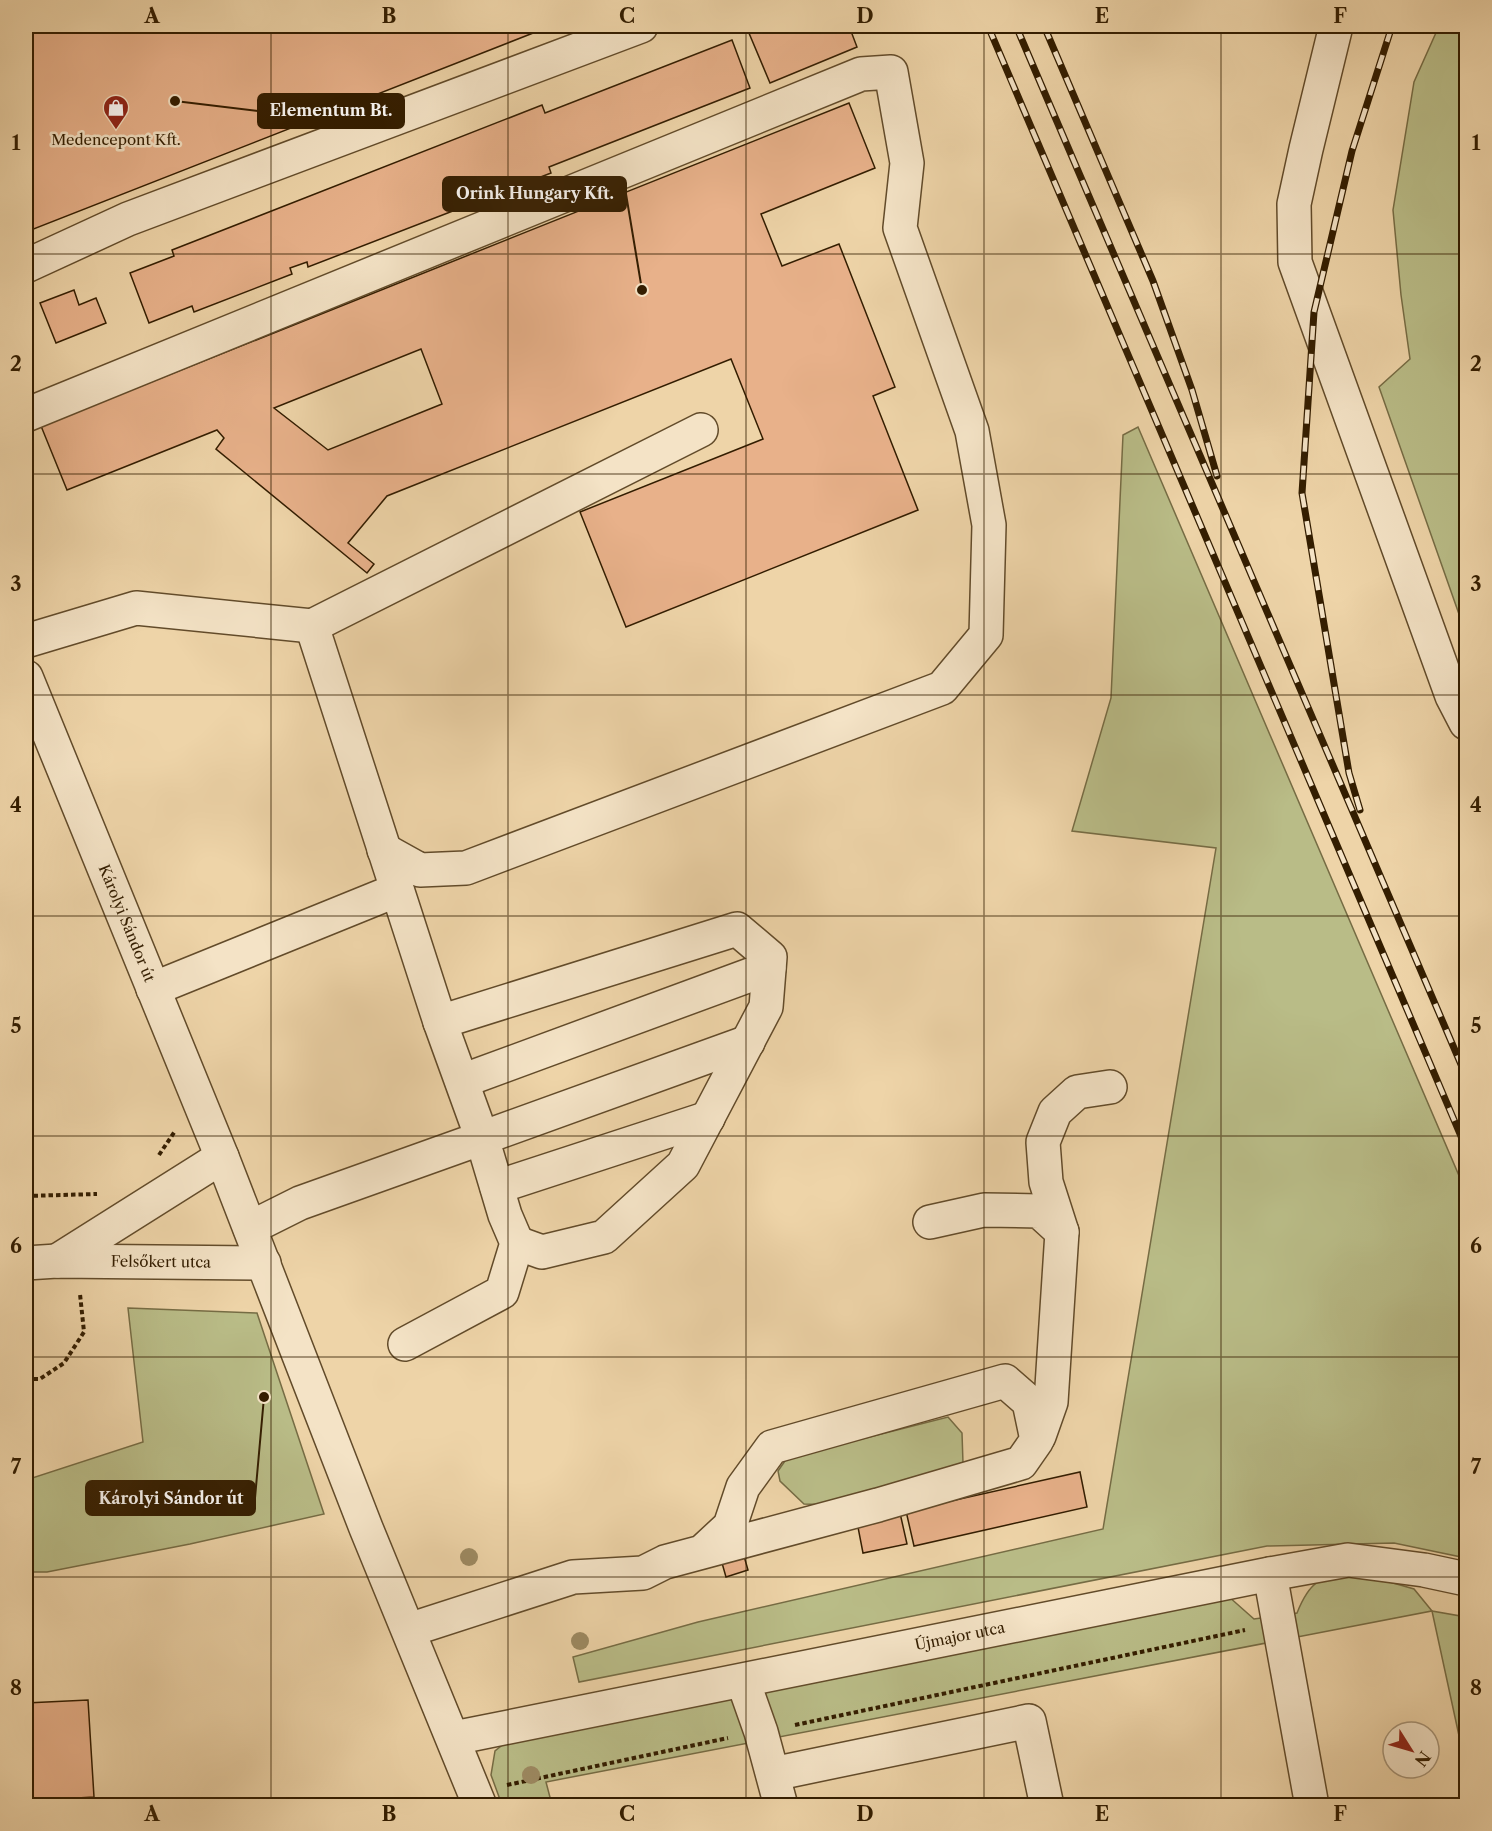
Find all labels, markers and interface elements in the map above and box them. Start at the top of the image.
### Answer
text: A [143,4,160,28]
text: B [382,4,397,28]
text: C [619,4,635,28]
text: D [856,4,874,28]
text: E [1095,4,1109,28]
text: F [1333,4,1347,28]
shop icon: Medencepont Kft. [101,93,131,131]
callout: Elementum Bt. [258,94,404,128]
text: Elementum Bt. [270,100,392,120]
place label: Medencepont Kft. [51,130,181,149]
text: 1 [12,131,21,155]
text: 1 [1472,131,1481,155]
callout: Orink Hungary Kft. [443,177,626,211]
text: Orink Hungary Kft. [456,183,614,203]
text: 2 [10,352,22,376]
text: 2 [1470,352,1482,376]
text: 3 [10,572,22,596]
text: 3 [1470,572,1482,596]
text: 4 [10,793,22,817]
text: 4 [1470,793,1482,817]
street label: Károlyi Sándor út [95,862,160,985]
text: 5 [10,1014,22,1038]
text: 5 [1470,1014,1482,1038]
text: 6 [10,1234,22,1258]
text: 6 [1470,1234,1482,1258]
street label: Felsőkert utca [111,1252,211,1271]
text: 7 [11,1455,22,1479]
text: 7 [1471,1455,1482,1479]
callout: Károlyi Sándor út [86,1481,255,1515]
text: Károlyi Sándor út [99,1488,244,1508]
street label: Újmajor utca [913,1617,1007,1654]
text: 8 [10,1676,22,1700]
text: 8 [1470,1676,1482,1700]
north arrow [1381,1720,1441,1780]
text: N [1411,1747,1435,1771]
text: A [143,1802,160,1826]
text: B [382,1802,397,1826]
text: C [619,1802,635,1826]
text: D [856,1802,874,1826]
text: E [1095,1802,1109,1826]
text: F [1333,1802,1347,1826]

